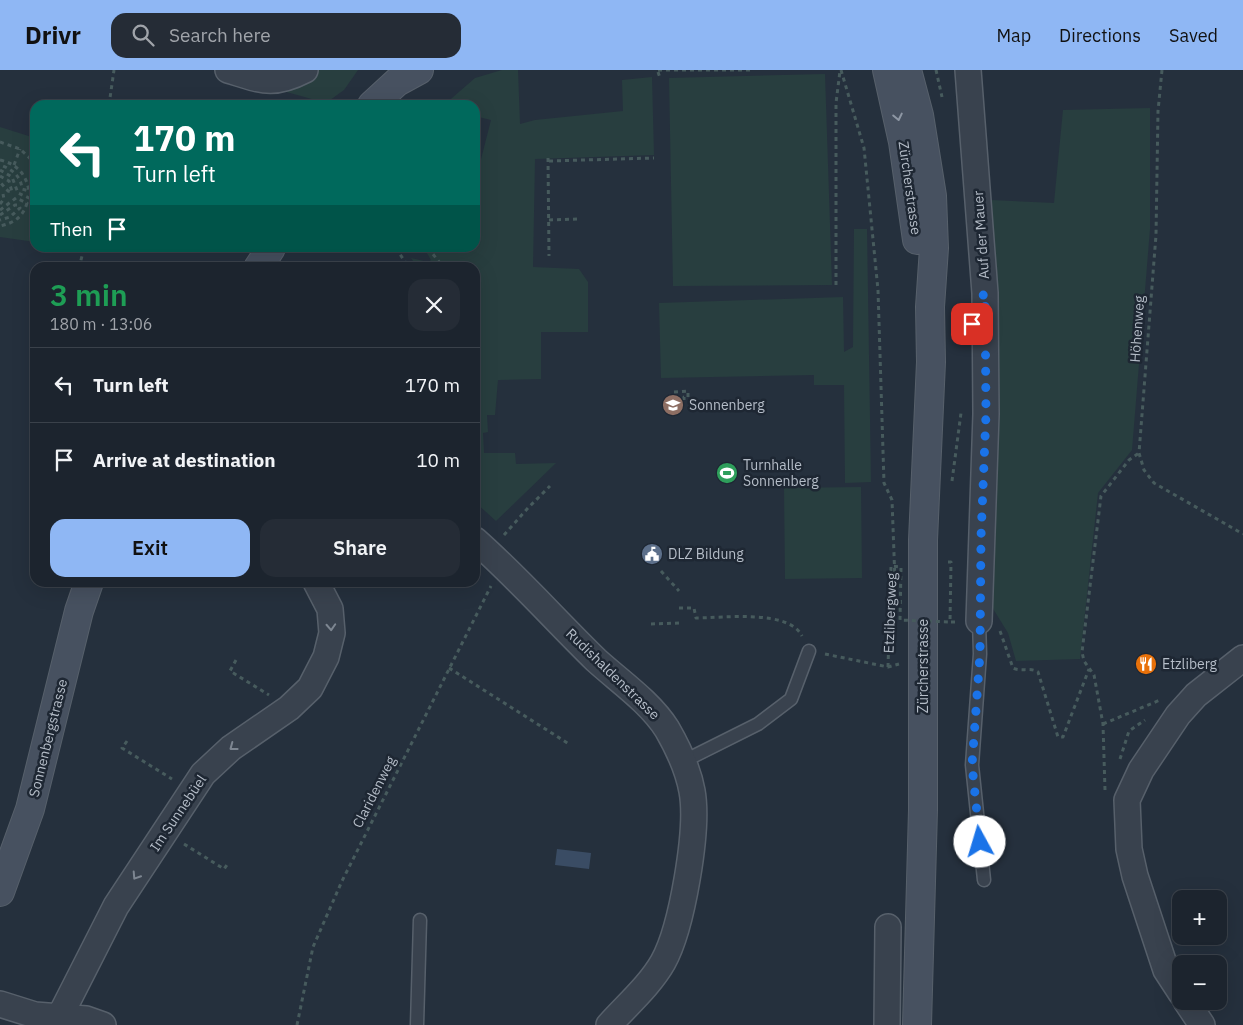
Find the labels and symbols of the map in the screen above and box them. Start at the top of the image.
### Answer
one-way arrow [892,113,903,122]
street label: Zürcherstrasse [895,140,926,236]
street label: Auf der Mauer [969,190,993,280]
street label: Höhenweg [1126,294,1148,363]
pin [951,303,993,345]
school or university icon: Sonnenberg [661,393,685,417]
place label: Sonnenberg [689,396,765,414]
place label: Turnhalle Sonnenberg [743,456,819,490]
sports icon: Turnhalle Sonnenberg [715,461,739,485]
public building icon: DLZ Bildung [640,542,664,566]
place label: DLZ Bildung [668,545,744,563]
street label: Etzlibergweg [880,572,900,654]
street label: Zürcherstrasse [914,619,932,713]
one-way arrow [326,624,337,632]
street label: Rudishaldenstrasse [562,625,664,724]
restaurant icon: Etzliberg [1134,652,1158,676]
place label: Etzliberg [1162,655,1218,673]
street label: Sonnenbergstrasse [25,677,71,799]
one-way arrow [229,741,239,750]
street label: Claridenweg [348,753,400,831]
street label: Im Sunnebüel [146,771,210,855]
position arrow [953,815,1005,867]
one-way arrow [133,870,142,880]

